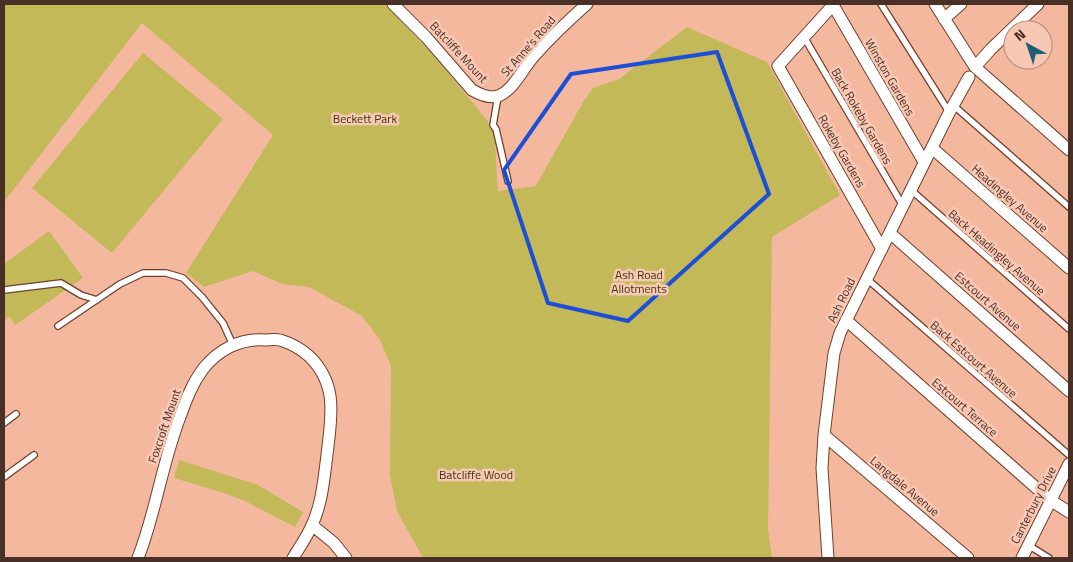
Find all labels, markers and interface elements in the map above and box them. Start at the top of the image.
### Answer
street label: St Anne's Road [496,11,560,81]
street label: Batcliffe Mount [425,17,493,88]
north arrow [1003,20,1053,70]
text: N [1009,23,1030,46]
street label: Winston Gardens [860,35,920,120]
street label: Back Rokeby Gardens [829,65,895,167]
park label: Beckett Park [333,109,397,128]
street label: Rokeby Gardens [815,112,869,190]
street label: Headingley Avenue [967,159,1053,237]
street label: Back Headingley Avenue [944,204,1050,300]
park label: Ash Road Allotments [611,265,667,298]
street label: Estcourt Avenue [951,267,1025,335]
street label: Ash Road [822,274,860,326]
street label: Back Estcourt Avenue [926,316,1022,402]
street label: Estcourt Terrace [928,373,1002,441]
street label: Foxcroft Mount [142,386,186,466]
street label: Langdale Avenue [866,451,944,521]
street label: Canterbury Drive [1005,463,1061,547]
park label: Batcliffe Wood [439,465,513,484]

